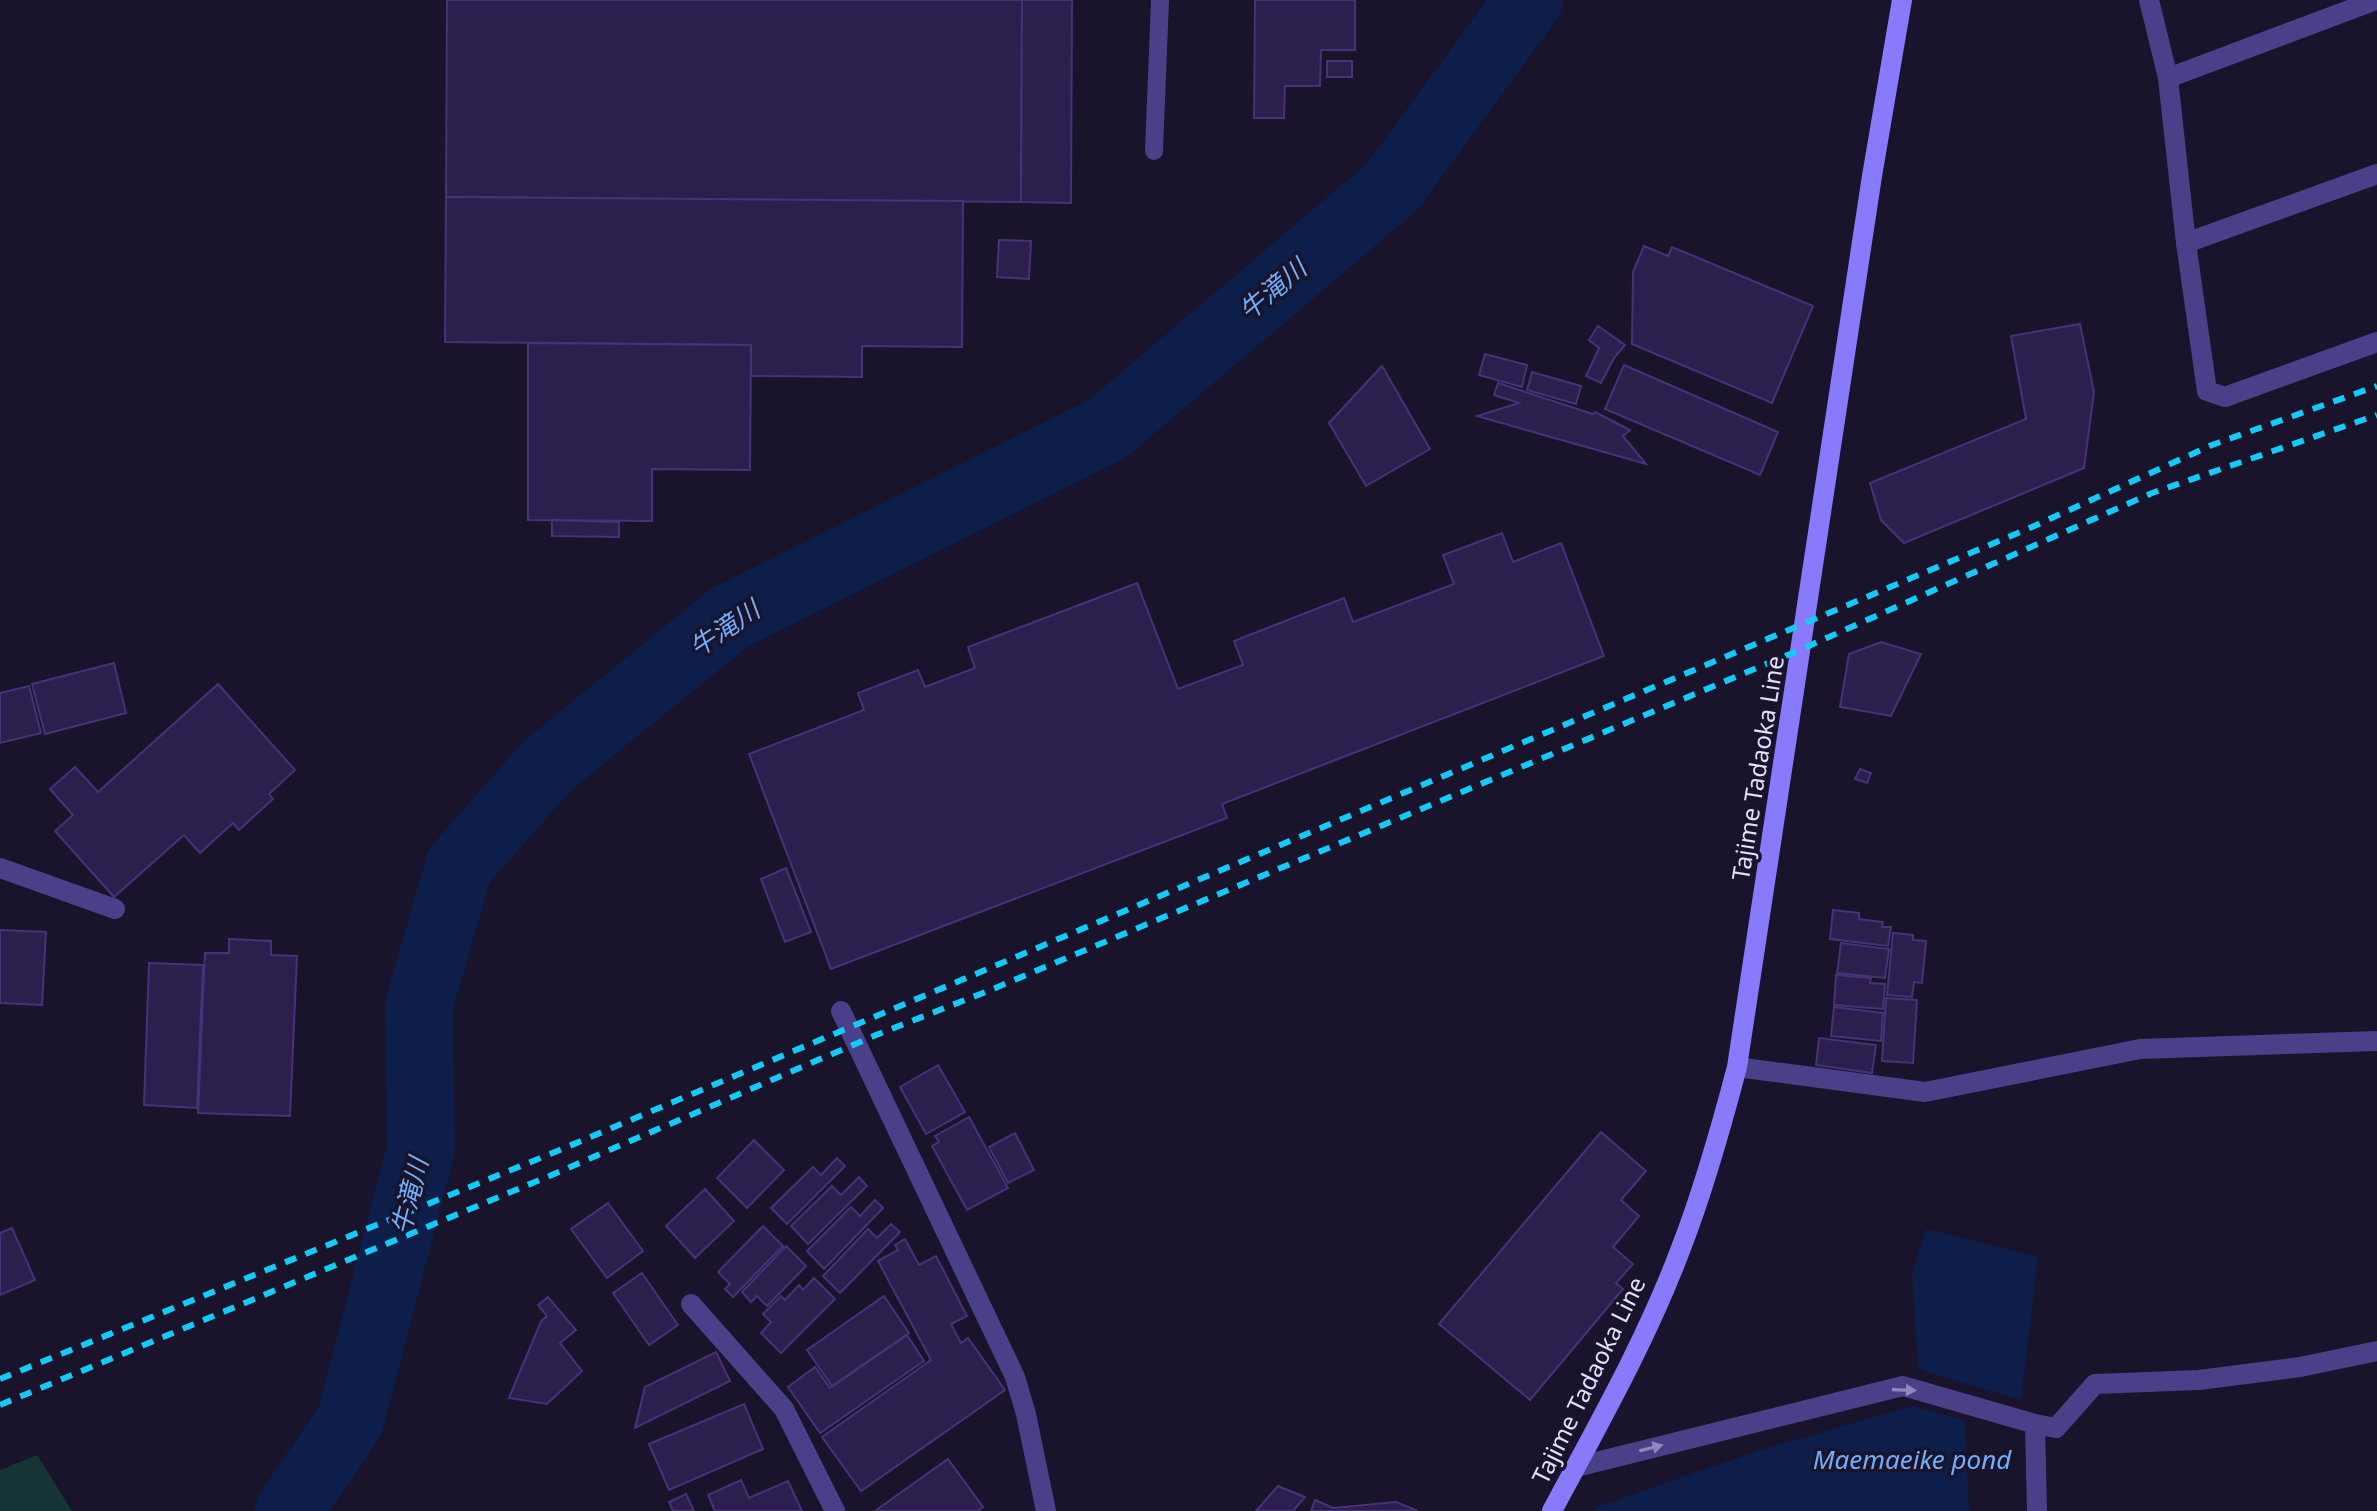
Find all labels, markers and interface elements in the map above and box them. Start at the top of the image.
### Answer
water label: 牛滝川 [1231,248,1316,328]
water label: 牛滝川 [682,590,769,665]
street label: Tajime Tadaoka Line [1723,653,1791,883]
water label: 牛滝川 [382,1151,437,1238]
street label: Tajime Tadaoka Line [1523,1271,1653,1489]
one-way arrow [1891,1383,1917,1396]
one-way arrow [1639,1441,1664,1454]
water label: Maemaeike pond [1813,1441,2012,1477]

